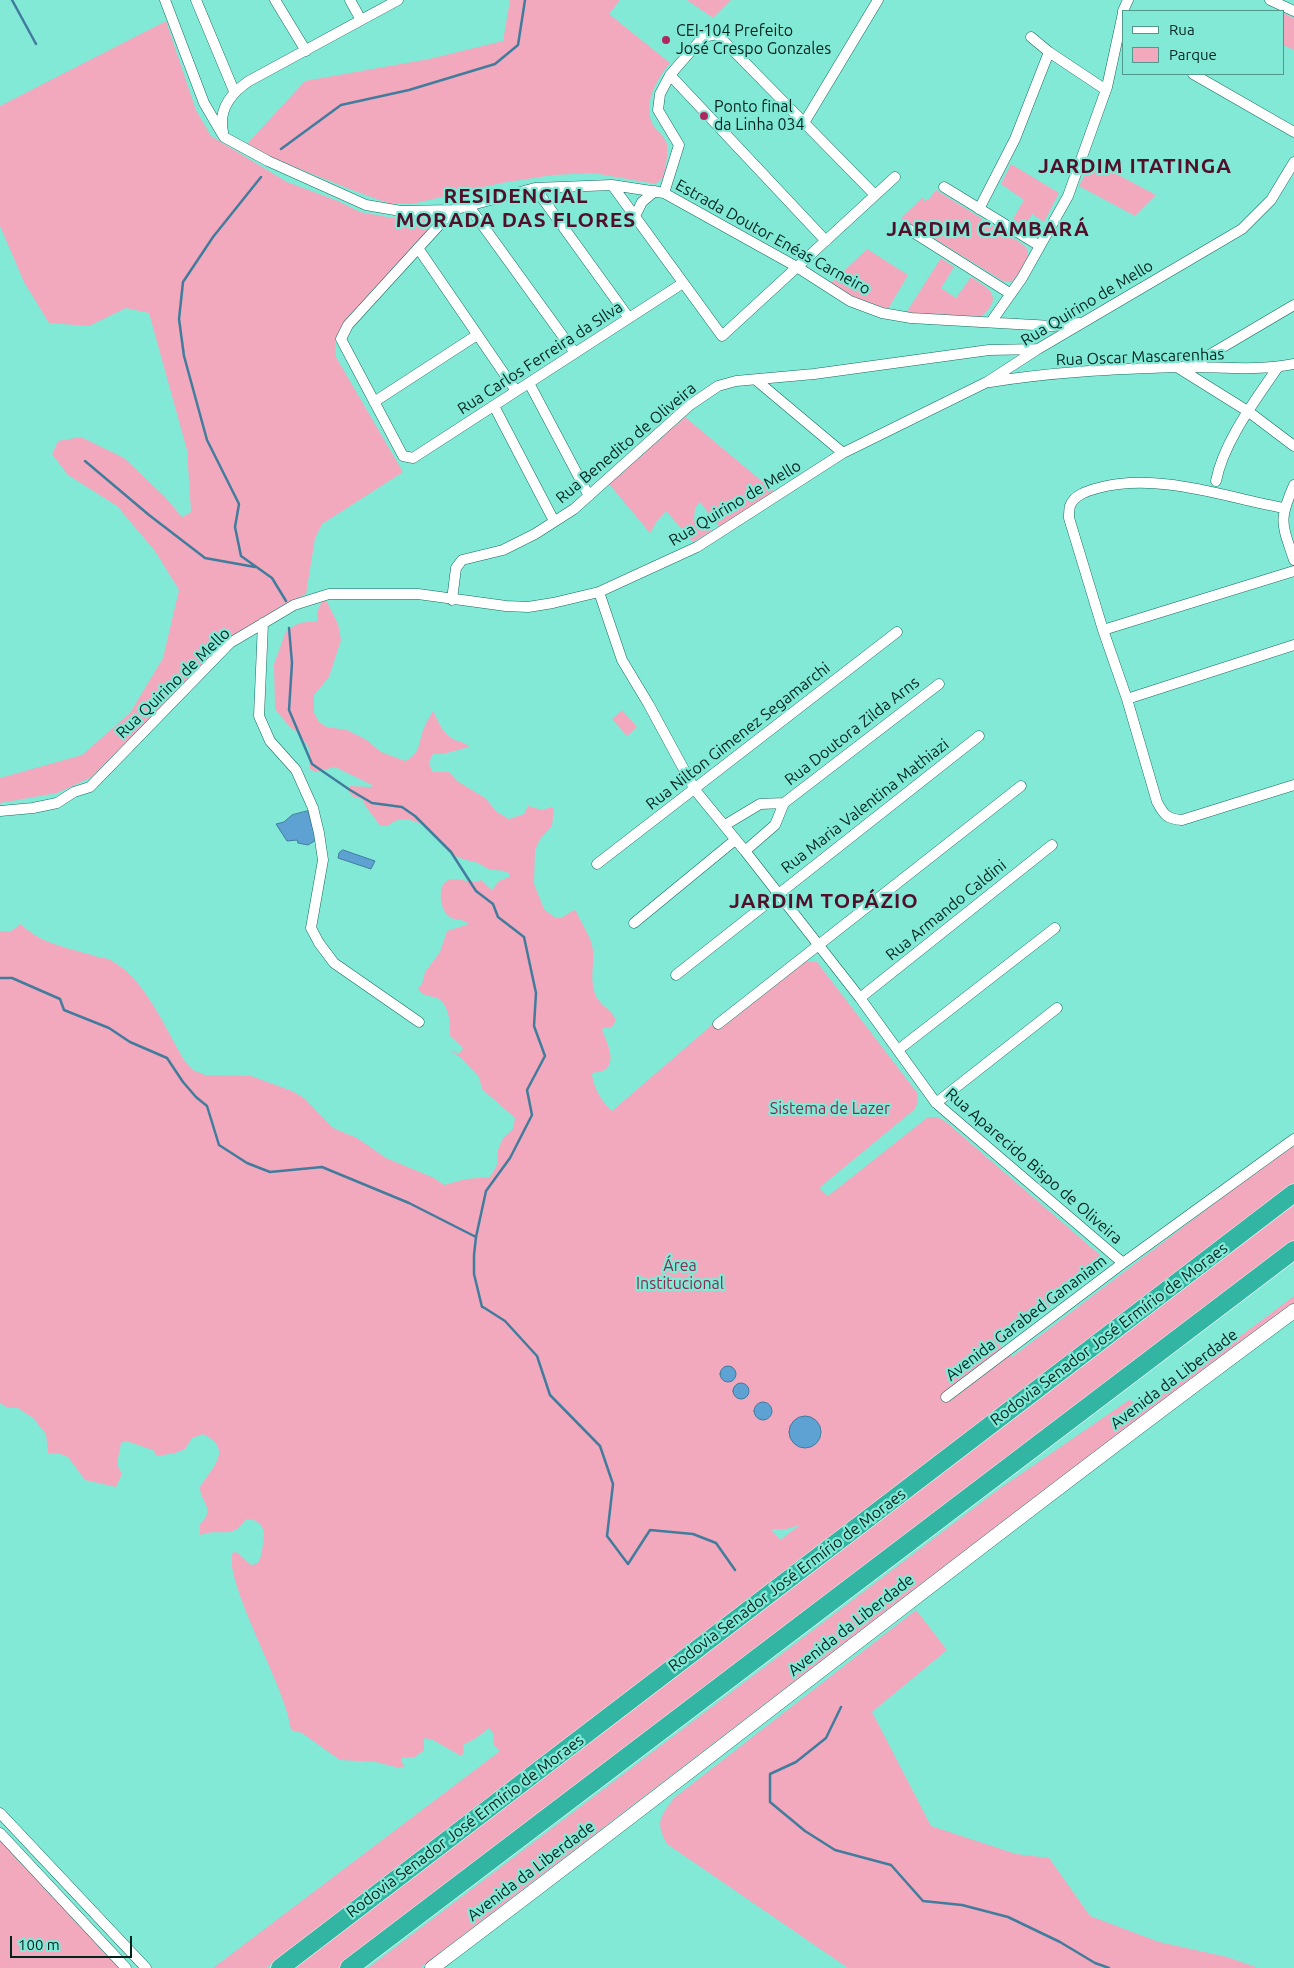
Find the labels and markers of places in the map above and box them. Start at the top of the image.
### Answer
place label: CEI-104 Prefeito José Crespo Gonzales [676,21,831,59]
marker: CEI-104 Prefeito José Crespo Gonzales [660,34,672,46]
place label: Ponto final da Linha 034 [714,97,805,135]
marker: Ponto final da Linha 034 [698,110,710,122]

